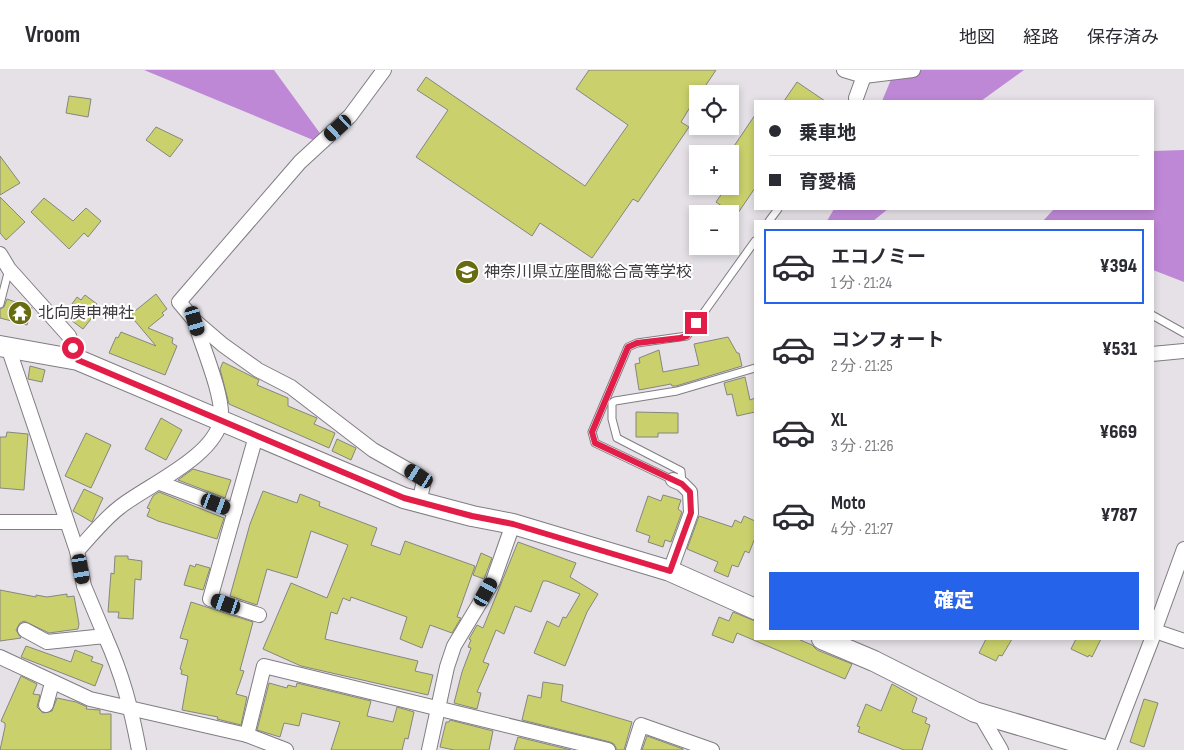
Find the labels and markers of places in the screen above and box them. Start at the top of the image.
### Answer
school or university icon: 神奈川県立座間総合高等学校 [454,259,480,285]
place label: 神奈川県立座間総合高等学校 [484,263,692,282]
temple icon: 北向庚申神社 [7,300,33,326]
place label: 北向庚申神社 [38,304,134,323]

